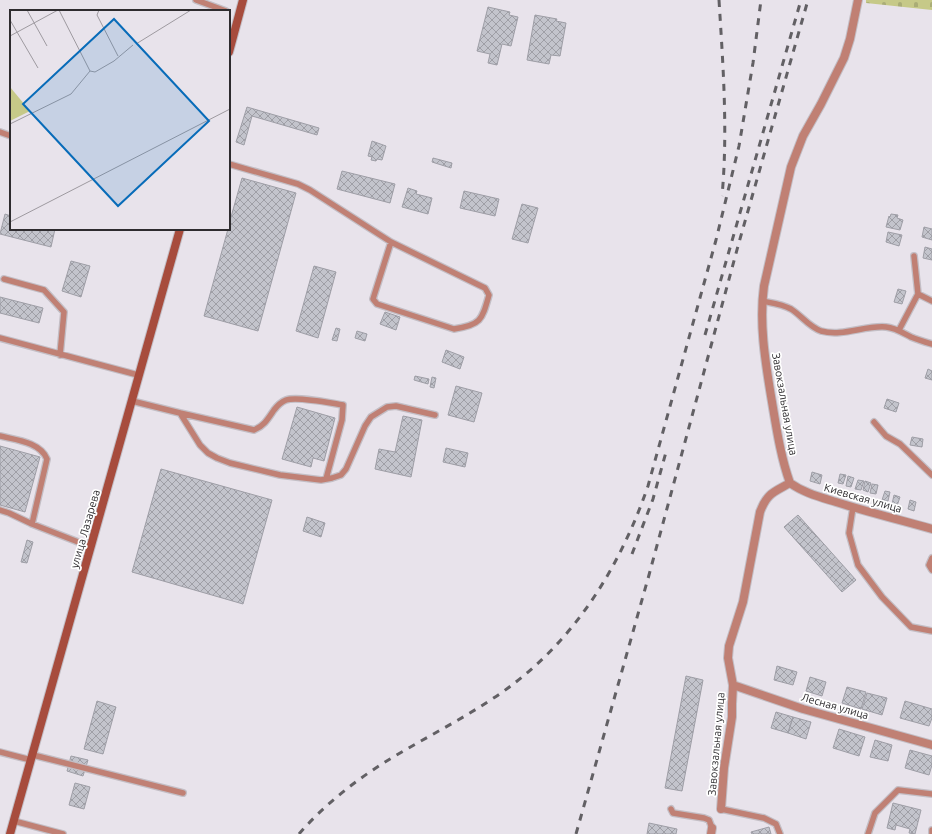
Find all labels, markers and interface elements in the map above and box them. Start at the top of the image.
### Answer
inset map [10,10,230,230]
street label: Завокзальная улица [770,352,800,456]
street label: Киевская улица [823,481,903,515]
street label: улица Лазарева [68,488,102,570]
street label: Лесная улица [800,691,870,721]
street label: Завокзальная улица [706,692,726,796]

